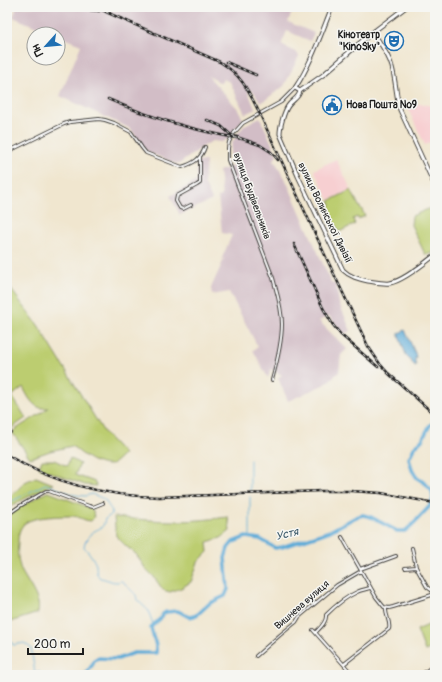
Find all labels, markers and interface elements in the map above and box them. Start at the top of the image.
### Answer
north arrow [26,26,66,66]
place label: Кінотеатр "KinoSky" [338,29,380,53]
theatre icon: Кінотеатр "KinoSky" [383,30,405,52]
text: Пн [29,42,46,59]
public building icon: Нова Пошта №9 [321,94,343,116]
place label: Нова Пошта №9 [346,99,417,111]
street label: вулиця Будівельників [231,151,273,241]
street label: вулиця Волинської Дивізії [295,161,355,265]
water label: Устя [275,525,301,543]
street label: Вишнева вулиця [272,578,332,632]
scale bar [28,630,83,656]
text: 200 m [34,637,71,652]

